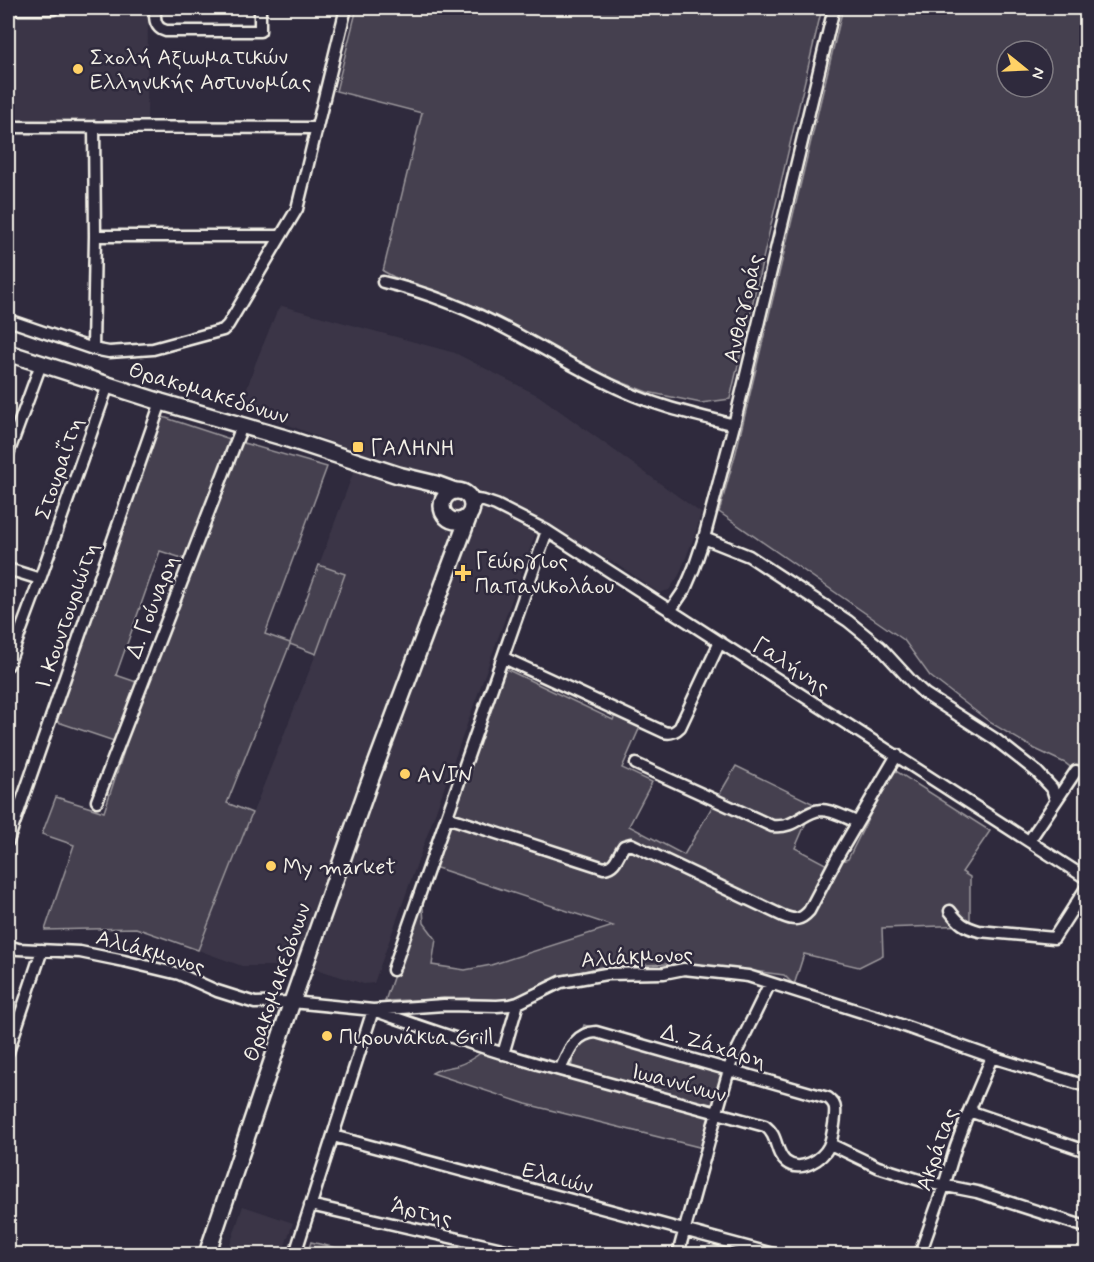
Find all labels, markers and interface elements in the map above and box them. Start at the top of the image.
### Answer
north arrow [995,39,1055,99]
place label: Σχολή Αξιωματικών Ελληνικής Αστυνομίας [90,44,311,97]
marker: Σχολή Αξιωματικών Ελληνικής Αστυνομίας [71,62,85,76]
text: N [1026,65,1049,81]
street label: Ανθαγοράς [718,251,770,366]
street label: Θρακομακεδόνων [125,356,292,432]
street label: Στουραΐτη [29,414,91,524]
place label: ΓΑΛΗΝΗ [370,435,455,463]
marker: ΓΑΛΗΝΗ [351,440,365,454]
street label: Ι. Κουντουριώτη [30,539,106,693]
place label: Γεώργιος Παπανικολάου [475,548,614,601]
street label: Δ. Γούναρη [120,551,185,663]
marker: Γεώργιος Παπανικολάου [456,566,470,580]
street label: Γαλήνης [747,631,835,702]
place label: AVIN [417,762,473,790]
marker: AVIN [398,767,412,781]
place label: My market [283,854,396,882]
marker: My market [264,859,278,873]
street label: Θρακομακεδόνων [238,899,318,1066]
street label: Αλιάκμονος [93,924,208,982]
street label: Αλιάκμονος [580,941,694,975]
street label: Δ. Ζάχαρη [658,1019,769,1075]
place label: Πιρουνάκια Grill [339,1024,493,1052]
marker: Πιρουνάκια Grill [320,1029,334,1043]
street label: Ιωαννίνων [628,1058,729,1110]
street label: Ακράτας [911,1104,965,1195]
street label: Ελαιών [519,1156,596,1202]
street label: Άρτης [388,1192,455,1234]

